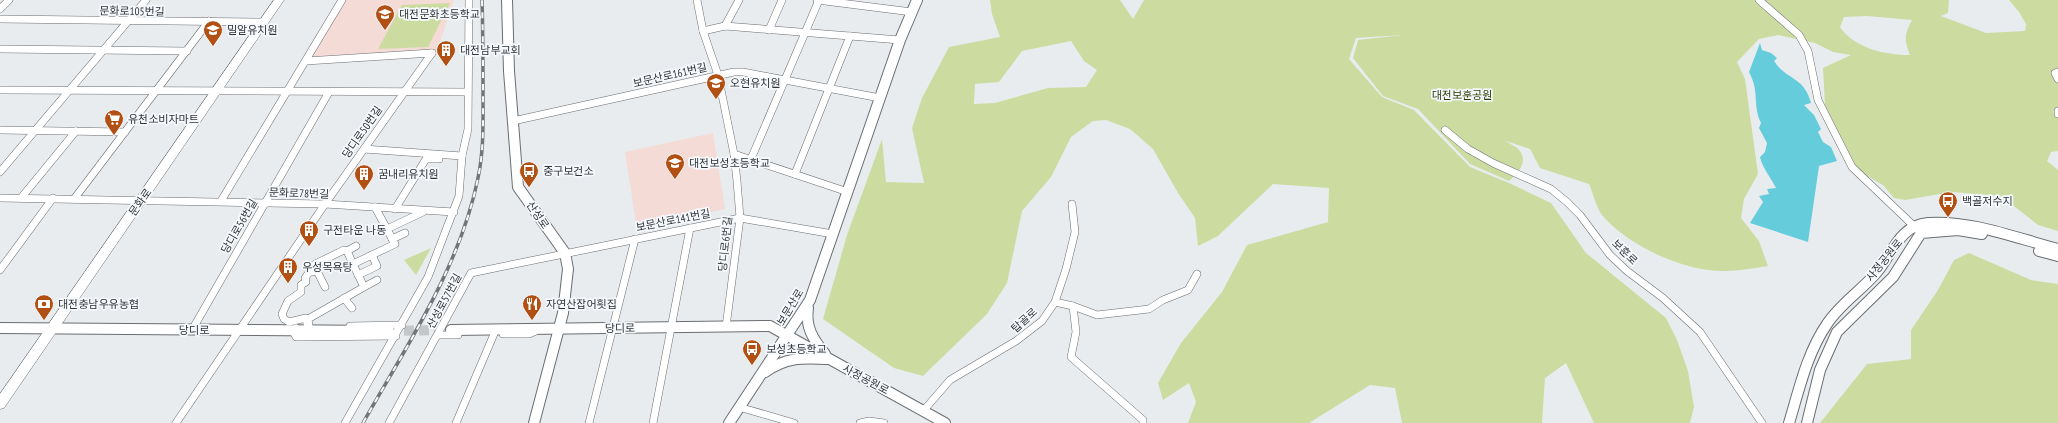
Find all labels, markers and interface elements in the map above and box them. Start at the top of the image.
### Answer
street label: 문화로105번길 [99,3,165,19]
school or university icon: 대전문화초등학교 [374,3,396,31]
place label: 대전문화초등학교 [399,7,480,21]
school or university icon: 밀알유치원 [202,19,224,47]
place label: 밀알유치원 [227,23,278,37]
building icon: 대전남부교회 [435,39,457,67]
place label: 대전남부교회 [460,43,521,57]
street label: 보문산로161번길 [632,60,708,90]
school or university icon: 오현유치원 [705,72,727,100]
place label: 오현유치원 [730,76,781,90]
park label: 대전보훈공원 [1432,88,1492,102]
street label: 당디로50번길 [339,103,385,161]
supermarket icon: 유천소비자마트 [103,108,125,136]
place label: 유천소비자마트 [128,112,199,126]
school or university icon: 대전보성초등학교 [664,152,686,180]
place label: 대전보성초등학교 [689,156,770,170]
bus stop icon: 중구보건소 [518,160,540,188]
building icon: 꿈내리유치원 [353,163,375,191]
place label: 중구보건소 [543,164,594,178]
place label: 꿈내리유치원 [378,167,439,181]
street label: 문화로78번길 [269,185,329,201]
street label: 문화로 [126,186,154,218]
bus stop icon: 백골저수지 [1937,190,1959,218]
place label: 백골저수지 [1962,194,2013,208]
street label: 당디로56번길 [218,196,260,256]
street label: 산성로 [524,199,552,231]
street label: 보문산로141번길 [635,206,711,234]
street label: 당디로6번길 [715,216,735,272]
building icon: 구전타운 나동 [298,219,320,247]
place label: 구전타운 나동 [323,223,386,237]
street label: 보훈로 [1609,236,1641,268]
street label: 사정공원로 [1863,236,1905,284]
building icon: 우성목욕탕 [277,256,299,284]
place label: 우성목욕탕 [302,260,353,274]
street label: 산성로57번길 [424,271,464,331]
street label: 보문산로 [774,286,806,328]
bank icon: 대전충남우유농협 [33,293,55,321]
restaurant icon: 자연산잡어횟집 [521,293,543,321]
place label: 대전충남우유농협 [58,297,139,311]
place label: 자연산잡어횟집 [546,297,617,311]
street label: 탑골로 [1008,305,1040,335]
street label: 당디로 [605,321,635,335]
street label: 당디로 [179,323,209,337]
bus stop icon: 보성초등학교 [741,338,763,366]
place label: 보성초등학교 [766,342,827,356]
street label: 사정공원로 [840,361,892,397]

